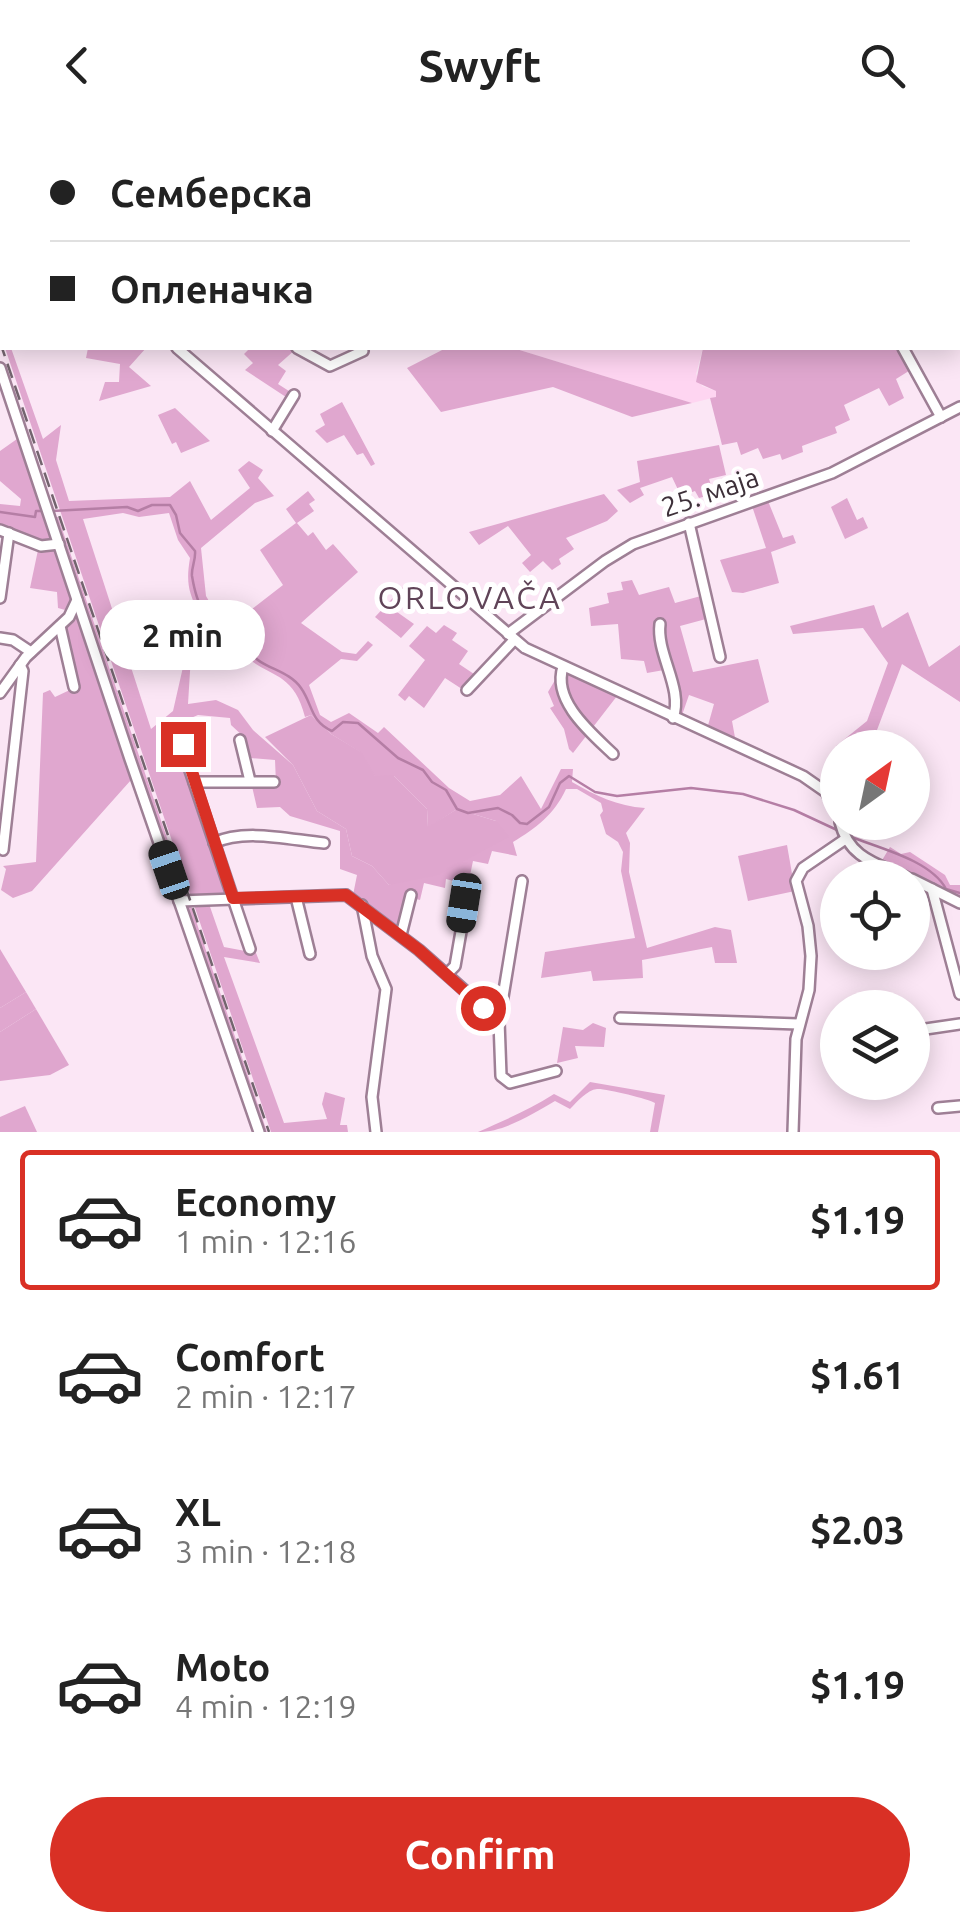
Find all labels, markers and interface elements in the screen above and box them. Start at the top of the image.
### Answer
icon: back [50,38,105,93]
icon: search [855,38,910,93]
text: Swyft [418,40,542,91]
text: Семберска [110,172,313,214]
text: Опленачка [110,268,314,310]
street label: 25. маја [657,460,763,523]
district label: ORLOVAČA [378,579,562,615]
callout: 2 min [100,599,266,669]
text: 2 min [142,617,223,653]
route end [161,722,206,767]
north arrow [820,730,930,840]
map controls [820,730,930,1100]
car [145,837,193,903]
button: locate [820,860,930,970]
car [444,871,484,935]
route start [461,986,506,1031]
button: layers [820,990,930,1100]
icon: car [55,1175,145,1265]
text: Economy [175,1181,336,1223]
text: $1.19 [810,1199,905,1241]
text: 1 min · 12:16 [175,1223,357,1259]
icon: car [55,1330,145,1420]
text: Comfort [175,1336,325,1378]
text: $1.61 [810,1354,905,1396]
text: 2 min · 12:17 [175,1378,357,1414]
icon: car [55,1485,145,1575]
text: XL [175,1491,221,1533]
text: $2.03 [810,1509,905,1551]
text: 3 min · 12:18 [175,1533,357,1569]
icon: car [55,1640,145,1730]
text: Moto [175,1646,270,1688]
text: $1.19 [810,1664,905,1706]
text: 4 min · 12:19 [175,1688,357,1724]
button: Confirm [50,1797,910,1912]

